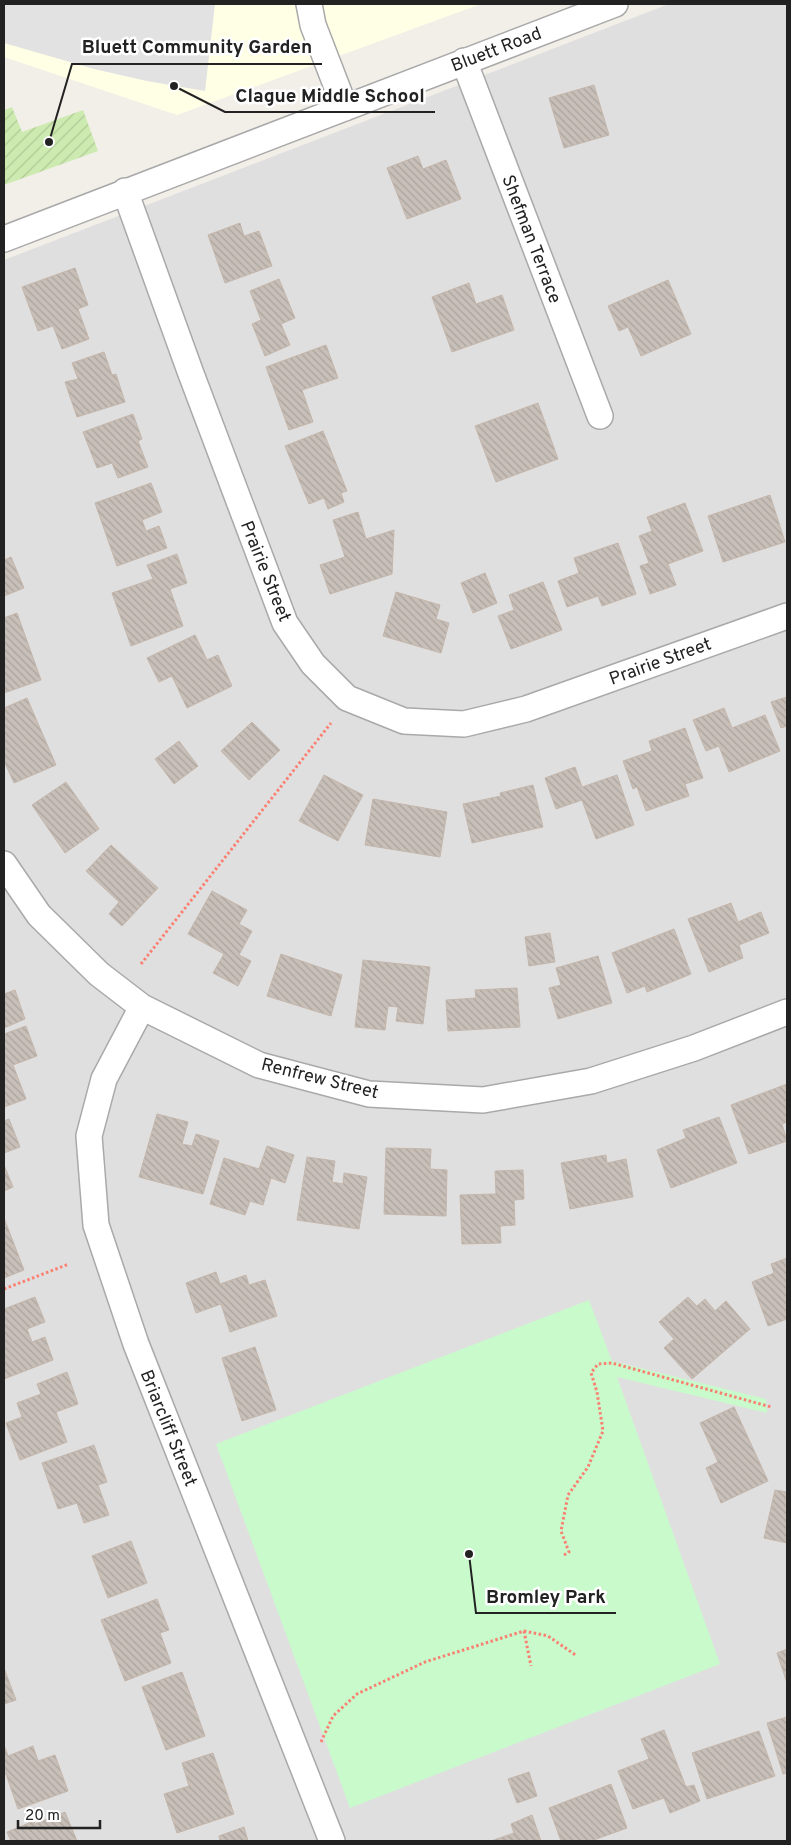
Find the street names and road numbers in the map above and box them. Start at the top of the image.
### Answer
street label: Bluett Road [448,23,545,78]
street label: Shefman Terrace [495,172,566,307]
street label: Prairie Street [234,518,295,625]
street label: Prairie Street [606,633,715,692]
street label: Renfrew Street [259,1054,381,1105]
street label: Briarcliff Street [134,1367,201,1490]

